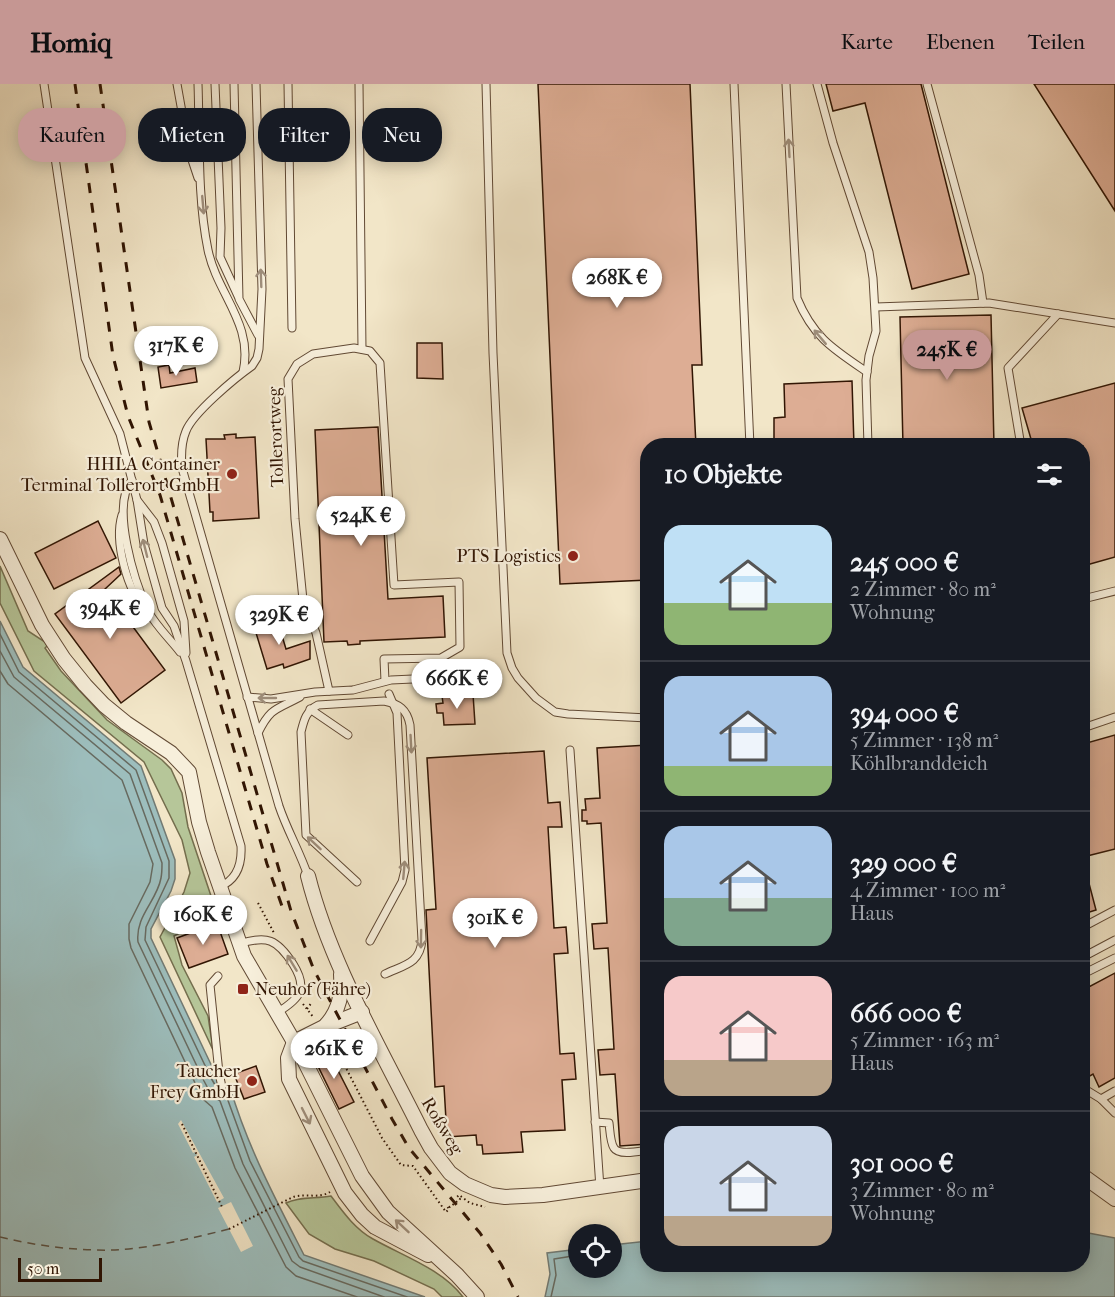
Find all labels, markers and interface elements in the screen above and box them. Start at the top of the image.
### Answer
text: Homiq [30,26,112,59]
text: Karte [841,30,893,54]
text: Ebenen [926,30,995,54]
text: Teilen [1028,30,1085,54]
chip: Kaufen [18,108,126,162]
chip: Mieten [138,108,246,162]
chip: Filter [258,108,350,162]
chip: Neu [362,108,442,162]
one-way arrow [784,139,795,159]
one-way arrow [197,195,208,215]
pin: 268K € [568,258,666,309]
text: 268K € [586,266,648,289]
one-way arrow [256,269,267,289]
pin: 317K € [127,326,225,377]
one-way arrow [814,329,827,345]
pin: 245K € [898,330,996,381]
text: 317K € [148,334,204,357]
text: 245K € [917,338,977,361]
street label: Tollerortweg [264,386,288,488]
place label: HHLA Container Terminal Tollerort GmbH [21,454,220,496]
icon: filters [1033,458,1066,491]
text: 10 Objekte [664,459,782,490]
marker: HHLA Container Terminal Tollerort GmbH [225,467,239,481]
pin: 524K € [312,496,410,547]
text: 524K € [330,504,392,527]
one-way arrow [139,539,151,558]
place label: PTS Logistics [457,546,561,567]
text: 245 000 € [850,547,959,578]
marker: PTS Logistics [566,549,580,563]
icon: home [712,549,784,621]
text: 2 Zimmer · 80 m² [850,578,996,601]
pin: 394K € [61,589,159,640]
pin: 329K € [230,595,328,646]
text: 394K € [79,597,141,620]
text: Wohnung [850,601,935,624]
text: 329K € [249,603,309,626]
pin: 666K € [408,659,506,710]
text: 666K € [425,667,489,690]
one-way arrow [258,692,277,704]
text: 394 000 € [850,698,959,729]
icon: home [712,700,784,772]
text: 5 Zimmer · 138 m² [850,729,999,752]
one-way arrow [406,734,417,754]
text: Köhlbranddeich [850,752,988,775]
one-way arrow [307,836,322,850]
text: 329 000 € [850,848,957,879]
icon: home [712,850,784,922]
one-way arrow [399,860,410,880]
text: 4 Zimmer · 100 m² [850,879,1005,902]
pin: 160K € [154,895,252,946]
pin: 301K € [446,898,544,949]
text: Haus [850,902,894,925]
text: 160K € [173,903,233,926]
text: 301K € [467,906,523,929]
one-way arrow [415,929,427,948]
one-way arrow [286,955,298,972]
place label: Neuhof (Fähre) [255,979,371,1000]
marker: Neuhof (Fähre) [236,982,250,996]
text: 666 000 € [850,998,962,1029]
icon: home [712,1000,784,1072]
pin: 261K € [285,1029,383,1080]
text: 5 Zimmer · 163 m² [850,1029,999,1052]
text: 261K € [305,1037,363,1060]
text: Haus [850,1052,894,1075]
place label: Taucher Frey GmbH [150,1061,240,1103]
marker: Taucher Frey GmbH [245,1074,259,1088]
street label: Roßweg [417,1094,467,1159]
one-way arrow [300,1107,312,1124]
text: 301 000 € [850,1148,954,1179]
icon: home [712,1150,784,1222]
text: 3 Zimmer · 80 m² [850,1179,994,1202]
text: Wohnung [850,1202,935,1225]
one-way arrow [395,1219,410,1233]
map controls [568,1224,622,1278]
button: locate [568,1224,622,1278]
scale bar [18,1255,102,1282]
text: 50 m [27,1259,59,1278]

